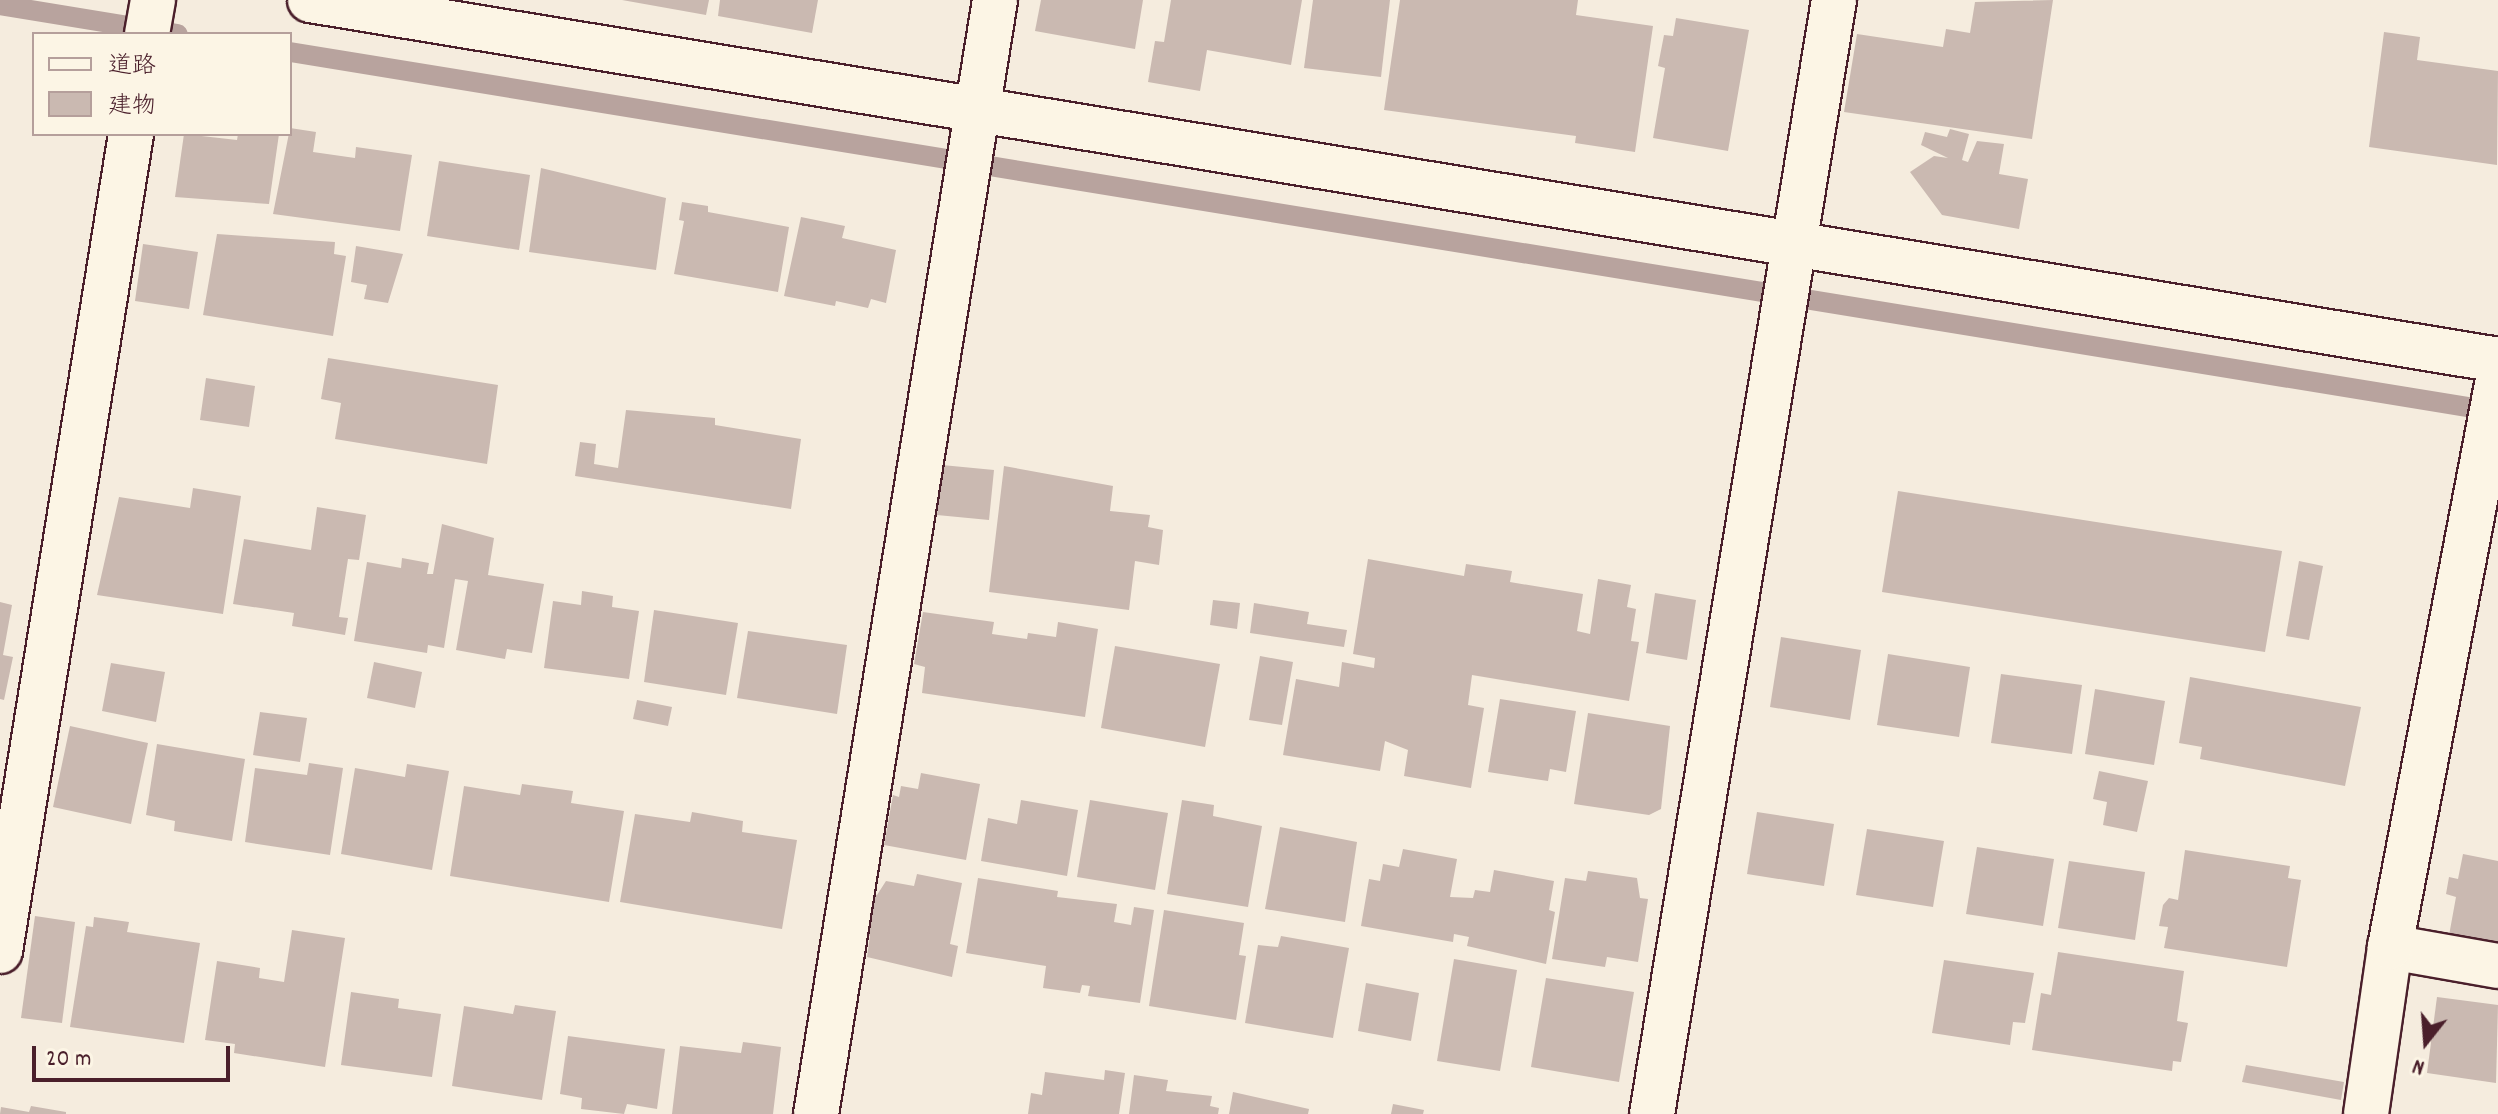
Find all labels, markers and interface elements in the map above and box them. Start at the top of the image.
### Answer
legend [32,32,292,136]
text: 道路 [108,50,156,84]
text: 建物 [108,90,156,124]
north arrow [2386,1002,2466,1082]
scale bar [36,1030,234,1080]
text: 20 m [46,1043,92,1077]
text: N [2409,1049,2429,1082]

